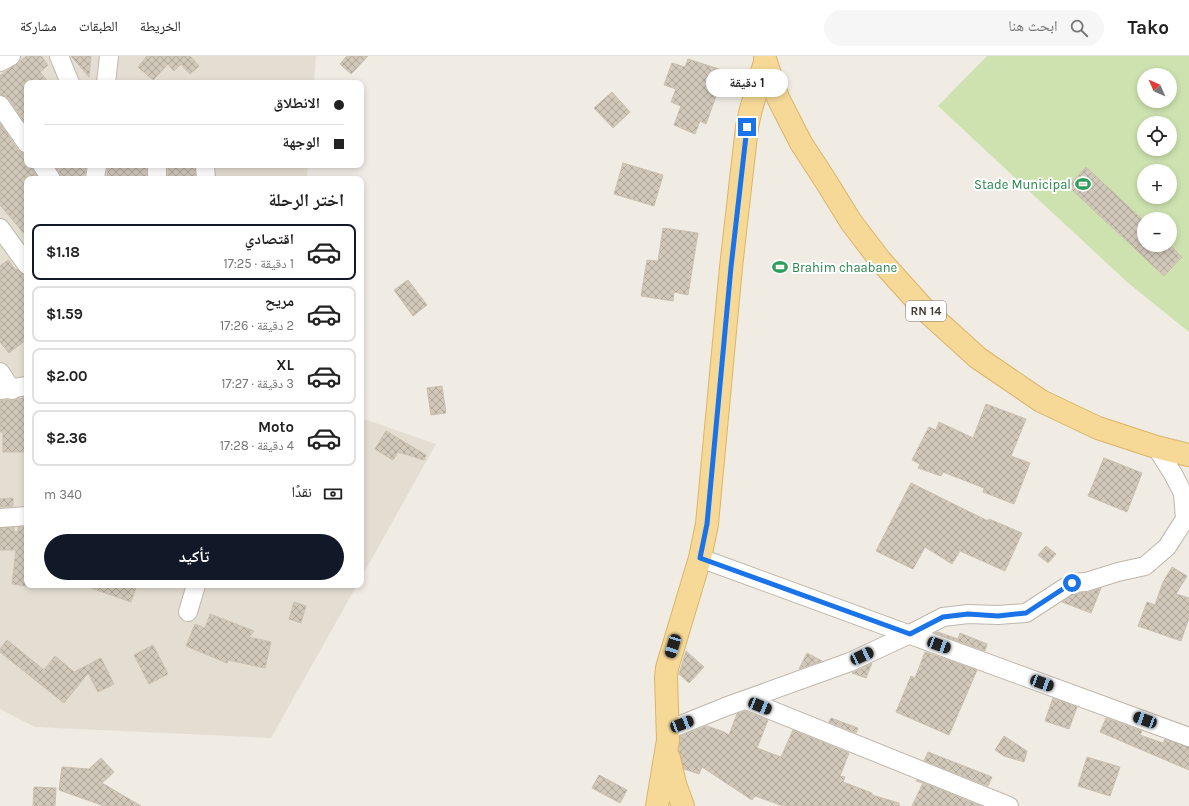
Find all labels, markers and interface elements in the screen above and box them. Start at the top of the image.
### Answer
search box [824,10,1104,46]
text: ابحث هنا [1008,17,1058,35]
icon: search [1068,17,1090,39]
text: Tako [1128,17,1169,39]
text: مشاركة [20,18,57,35]
text: الطبقات [79,18,118,35]
text: الخريطة [140,18,181,35]
north arrow [1137,68,1177,108]
map controls [1137,68,1177,252]
callout: 1 دقيقة [706,69,788,97]
text: 1 دقيقة [729,75,765,90]
text: الانطلاق [274,94,320,112]
button: locate [1137,116,1177,156]
route end [738,118,756,136]
text: الوجهة [282,133,320,151]
button: + [1137,164,1177,204]
sports icon: Stade Municipal [1074,175,1092,193]
place label: Stade Municipal [974,177,1071,192]
text: اختر الرحلة [268,189,344,211]
button: − [1137,212,1177,252]
text: اقتصادي [245,230,294,248]
icon: car [306,234,342,270]
text: $1.18 [46,243,80,261]
text: 1 دقيقة · 17:25 [223,256,294,271]
sports icon: Brahim chaabane [771,258,789,276]
place label: Brahim chaabane [792,260,897,275]
text: مريح [265,292,294,310]
icon: car [306,296,342,332]
road number: RN 14 [906,301,946,321]
text: $1.59 [46,305,83,323]
text: 2 دقيقة · 17:26 [220,318,294,333]
text: XL [276,356,294,374]
icon: car [306,358,342,394]
text: $2.00 [46,367,88,385]
text: 3 دقيقة · 17:27 [221,376,294,391]
text: Moto [258,418,294,436]
icon: car [306,420,342,456]
text: $2.36 [46,429,87,447]
text: 4 دقيقة · 17:28 [220,438,294,453]
text: نقدًا [291,483,312,501]
icon: cash [322,483,344,505]
text: 340 m [44,487,82,502]
button: تأكيد [44,534,344,580]
route start [1063,574,1081,592]
car [664,633,682,659]
car [926,635,952,655]
car [849,645,875,667]
car [1029,673,1055,693]
car [747,696,773,716]
car [1132,710,1158,730]
car [669,714,695,734]

